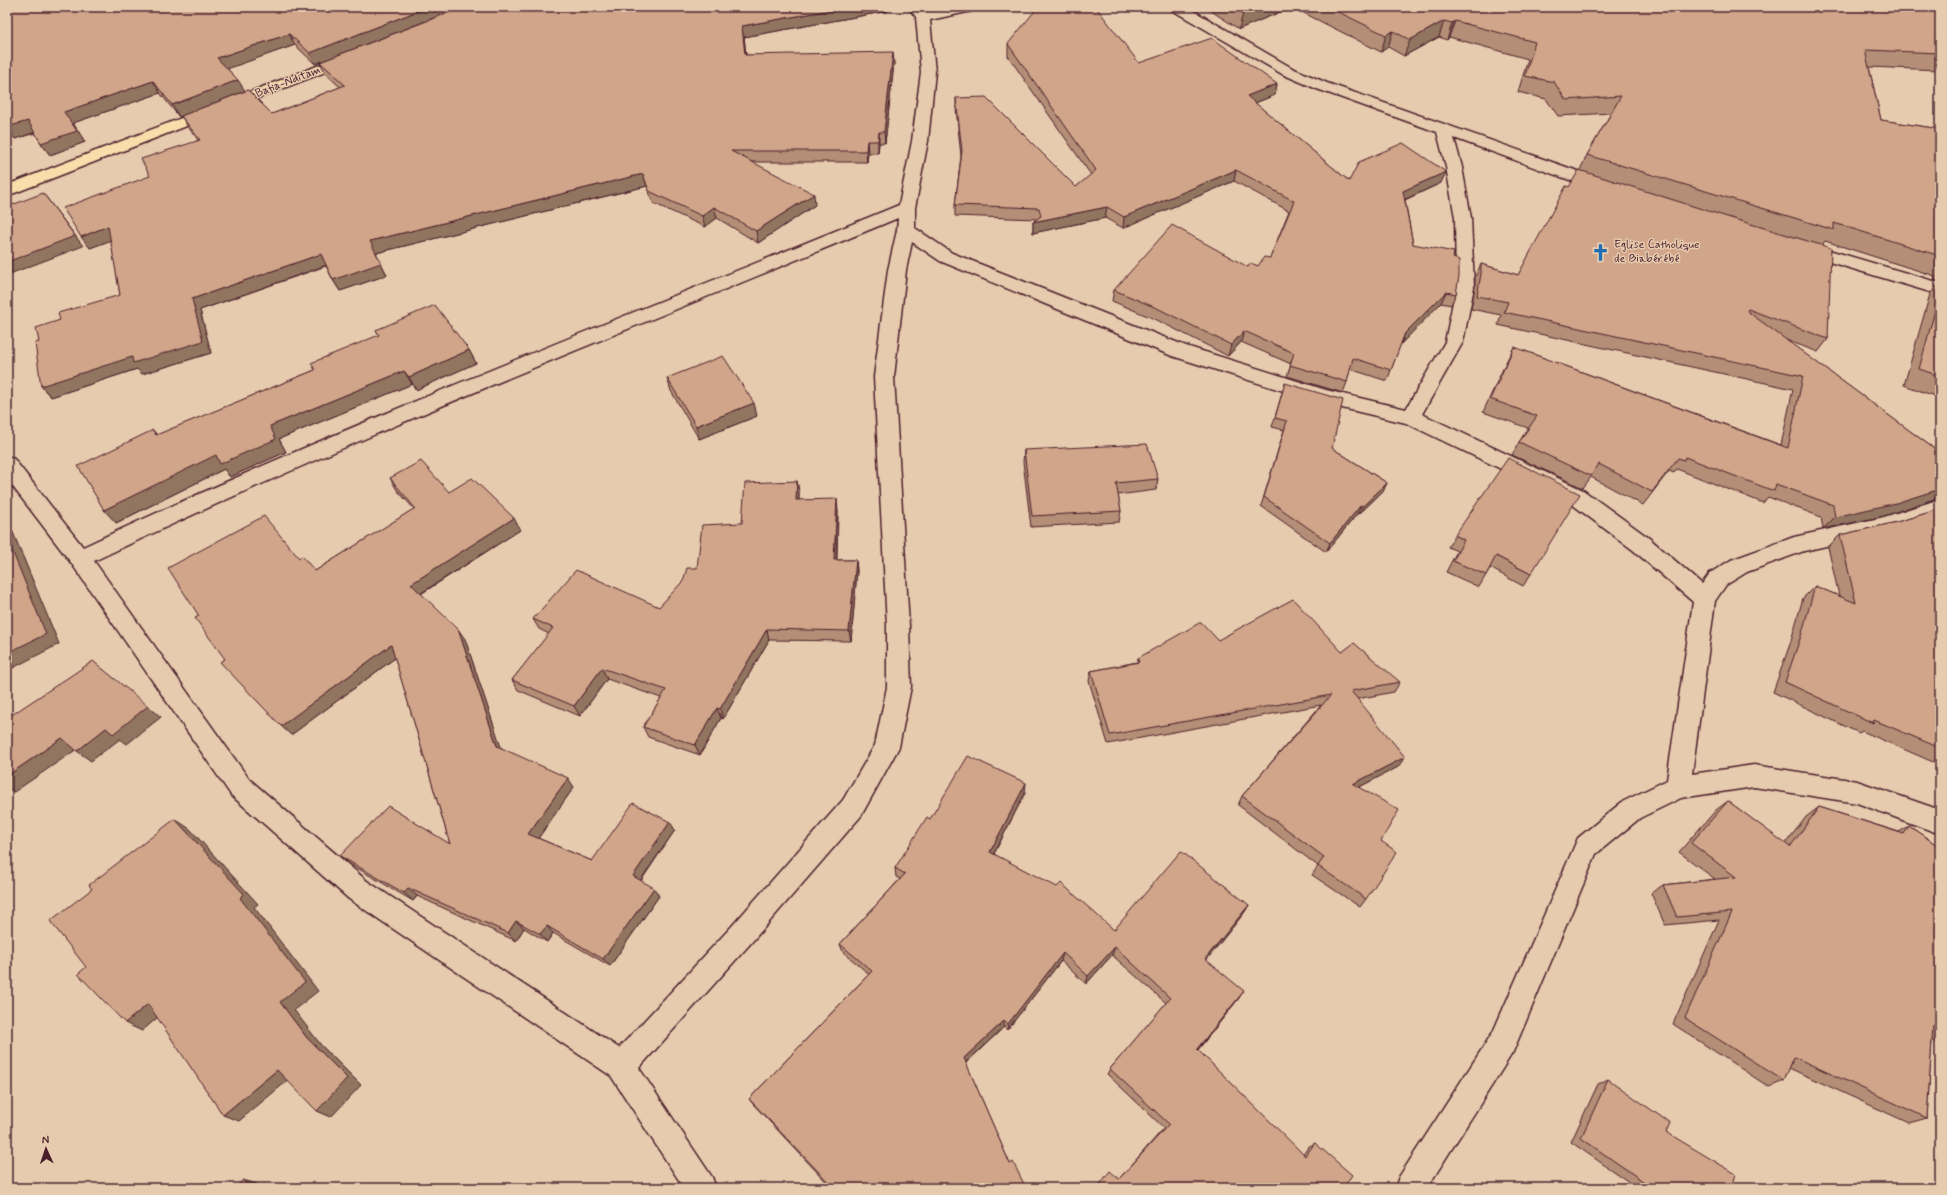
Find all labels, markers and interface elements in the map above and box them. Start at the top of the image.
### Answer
street label: Bafia-Nditam [253,62,323,102]
place label: Eglise Catholique de Biabérébé [1614,237,1699,267]
church icon: Eglise Catholique de Biabérébé [1591,242,1611,262]
north arrow [26,1129,66,1169]
text: N [42,1133,50,1147]

